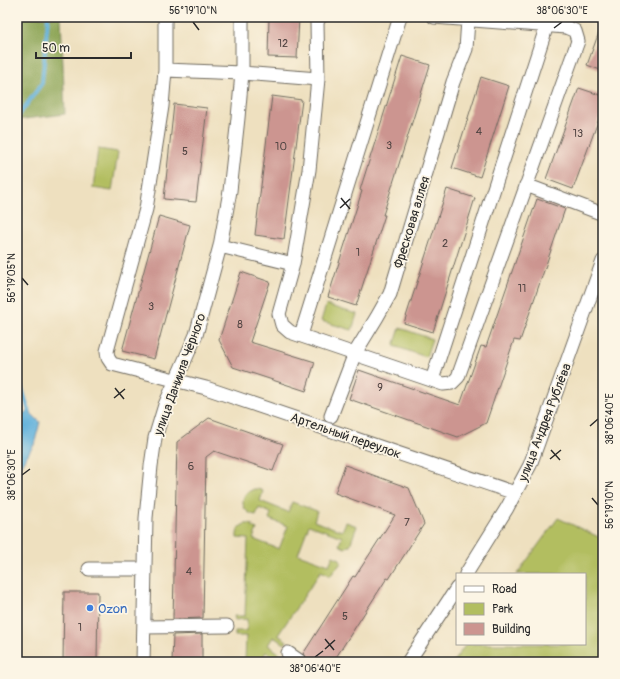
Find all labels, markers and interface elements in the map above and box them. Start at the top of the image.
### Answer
text: 56°19'10"N [169,5,217,17]
text: 38°06'30"E [536,5,588,17]
scale bar [36,34,131,60]
house number: 12 [278,37,288,50]
text: 50 m [42,41,70,56]
house number: 4 [476,125,483,138]
house number: 13 [573,127,583,140]
house number: 3 [386,139,392,152]
house number: 10 [275,140,287,153]
house number: 5 [182,145,188,158]
street label: Фресковая аллея [390,174,434,270]
house number: 2 [442,237,448,250]
house number: 1 [356,246,360,259]
text: 56°19'05"N [6,253,18,303]
house number: 11 [518,282,526,295]
house number: 3 [148,300,154,313]
street label: улица Даниила Чёрного [150,311,209,438]
house number: 8 [237,318,243,331]
street label: улица Андрея Рублёва [515,361,575,485]
house number: 9 [377,381,383,394]
text: 38°06'40"E [604,393,616,445]
street label: Артельный переулок [288,410,403,462]
text: 38°06'30"E [6,449,18,501]
house number: 6 [188,460,194,473]
text: 56°19'10"N [604,481,616,529]
house number: 7 [404,516,410,529]
house number: 4 [186,565,193,578]
legend [456,573,586,645]
text: Road [492,582,517,597]
place label: Ozon [98,601,127,617]
text: Park [492,602,513,617]
marker: Ozon [85,603,95,613]
house number: 5 [342,610,348,623]
house number: 1 [78,621,82,634]
text: Building [492,622,531,637]
text: 38°06'40"E [289,663,341,675]

